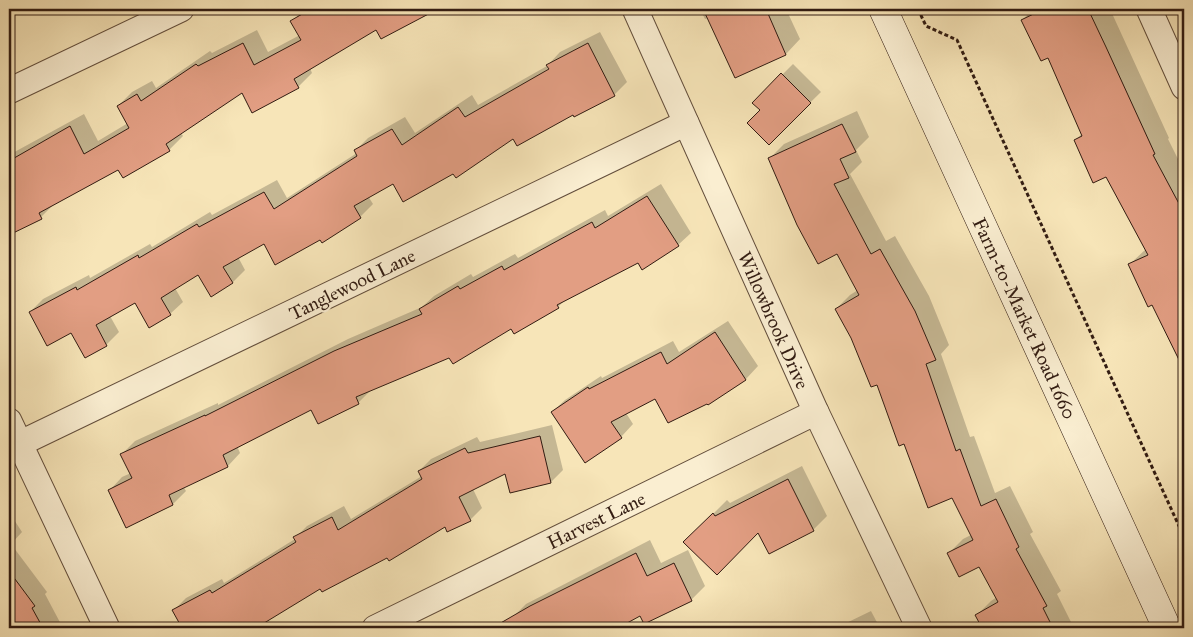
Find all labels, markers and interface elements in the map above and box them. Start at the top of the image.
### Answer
street label: Farm-to-Market Road 1660 [968,214,1081,423]
street label: Tanglewood Lane [285,244,420,326]
street label: Willowbrook Drive [733,248,814,393]
street label: Harvest Lane [543,487,649,554]

